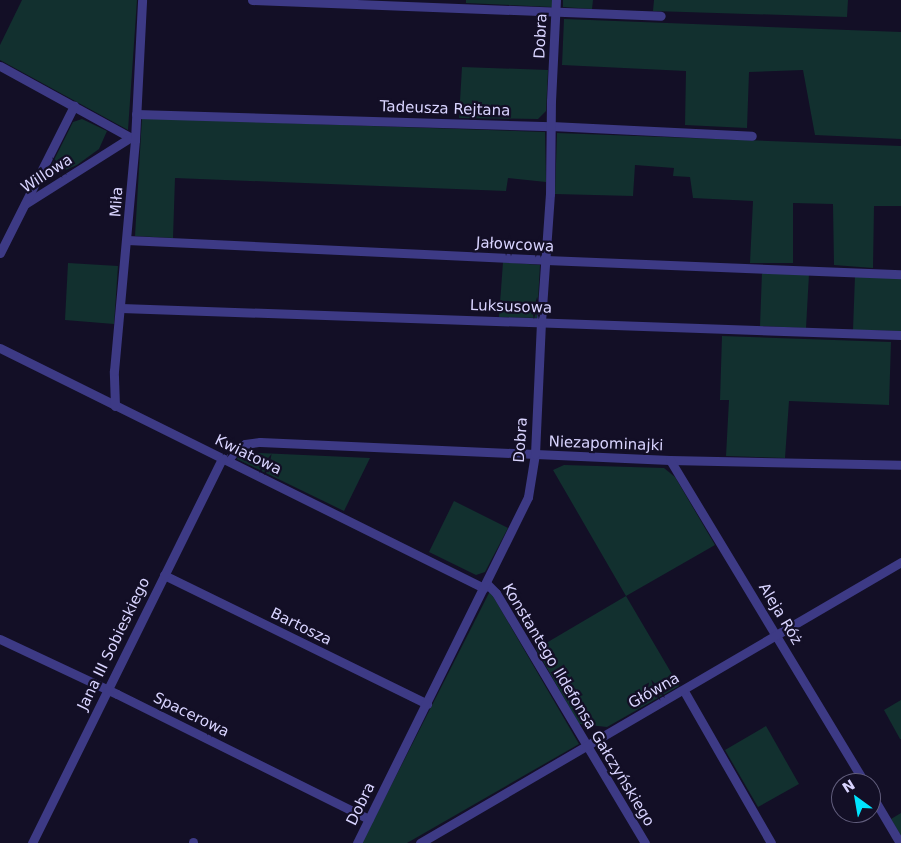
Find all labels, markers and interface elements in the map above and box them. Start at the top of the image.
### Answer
street label: Dobra [531,13,551,59]
street label: Tadeusza Rejtana [379,98,511,120]
street label: Willowa [18,151,76,197]
street label: Miła [107,186,127,218]
street label: Jałowcowa [475,234,555,256]
street label: Luksusowa [470,297,552,317]
street label: Dobra [510,417,532,463]
street label: Kwiatowa [212,431,284,479]
street label: Niezapominajki [548,433,664,455]
street label: Jana III Sobieskiego [74,575,154,713]
street label: Konstantego Ildefonsa Gałczyńskiego [498,580,658,830]
street label: Aleja Róż [755,580,805,648]
street label: Bartosza [268,605,334,649]
street label: Główna [625,669,683,713]
street label: Spacerowa [150,689,232,741]
north arrow [831,773,881,823]
text: N [839,776,858,796]
street label: Dobra [343,780,379,828]

